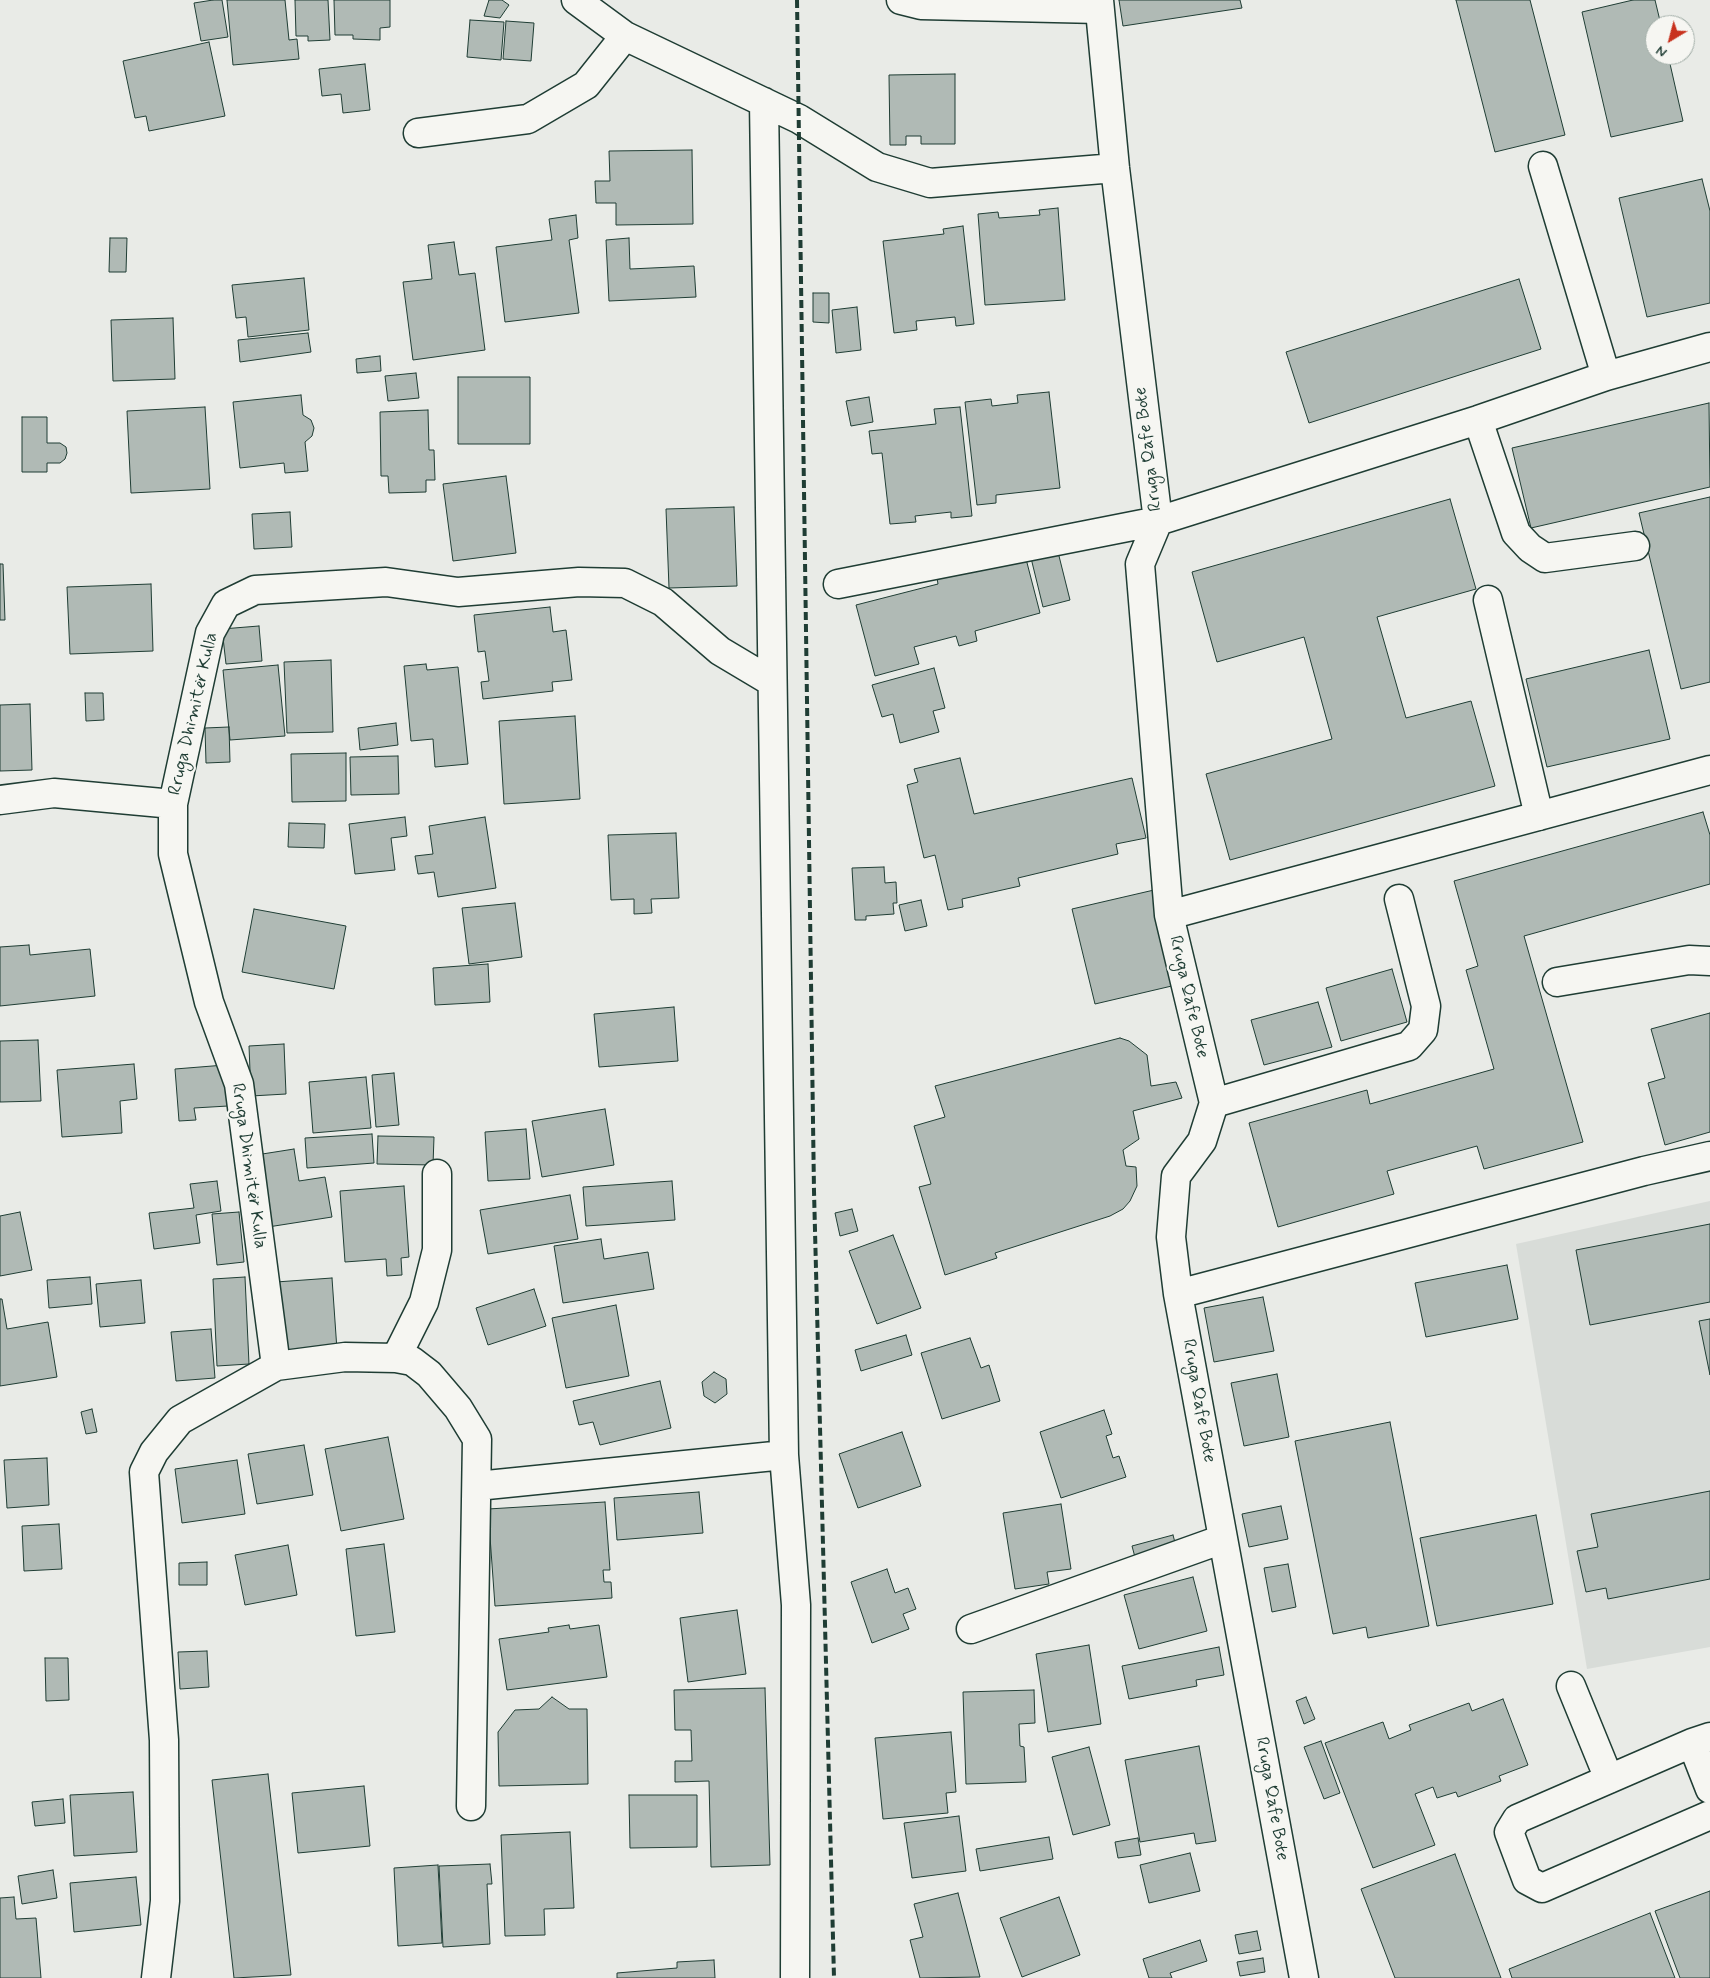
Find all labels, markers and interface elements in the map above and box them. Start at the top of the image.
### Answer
north arrow [1645,15,1695,65]
text: N [1652,41,1671,61]
street label: Rruga Qafe Bote [1131,386,1167,512]
street label: Rruga Dhimitër Kulla [165,630,223,798]
street label: Rruga Qafe Bote [1163,934,1213,1060]
street label: Rruga Dhimitër Kulla [226,1082,270,1250]
street label: Rruga Qafe Bote [1176,1337,1220,1465]
street label: Rruga Qafe Bote [1249,1735,1293,1863]

